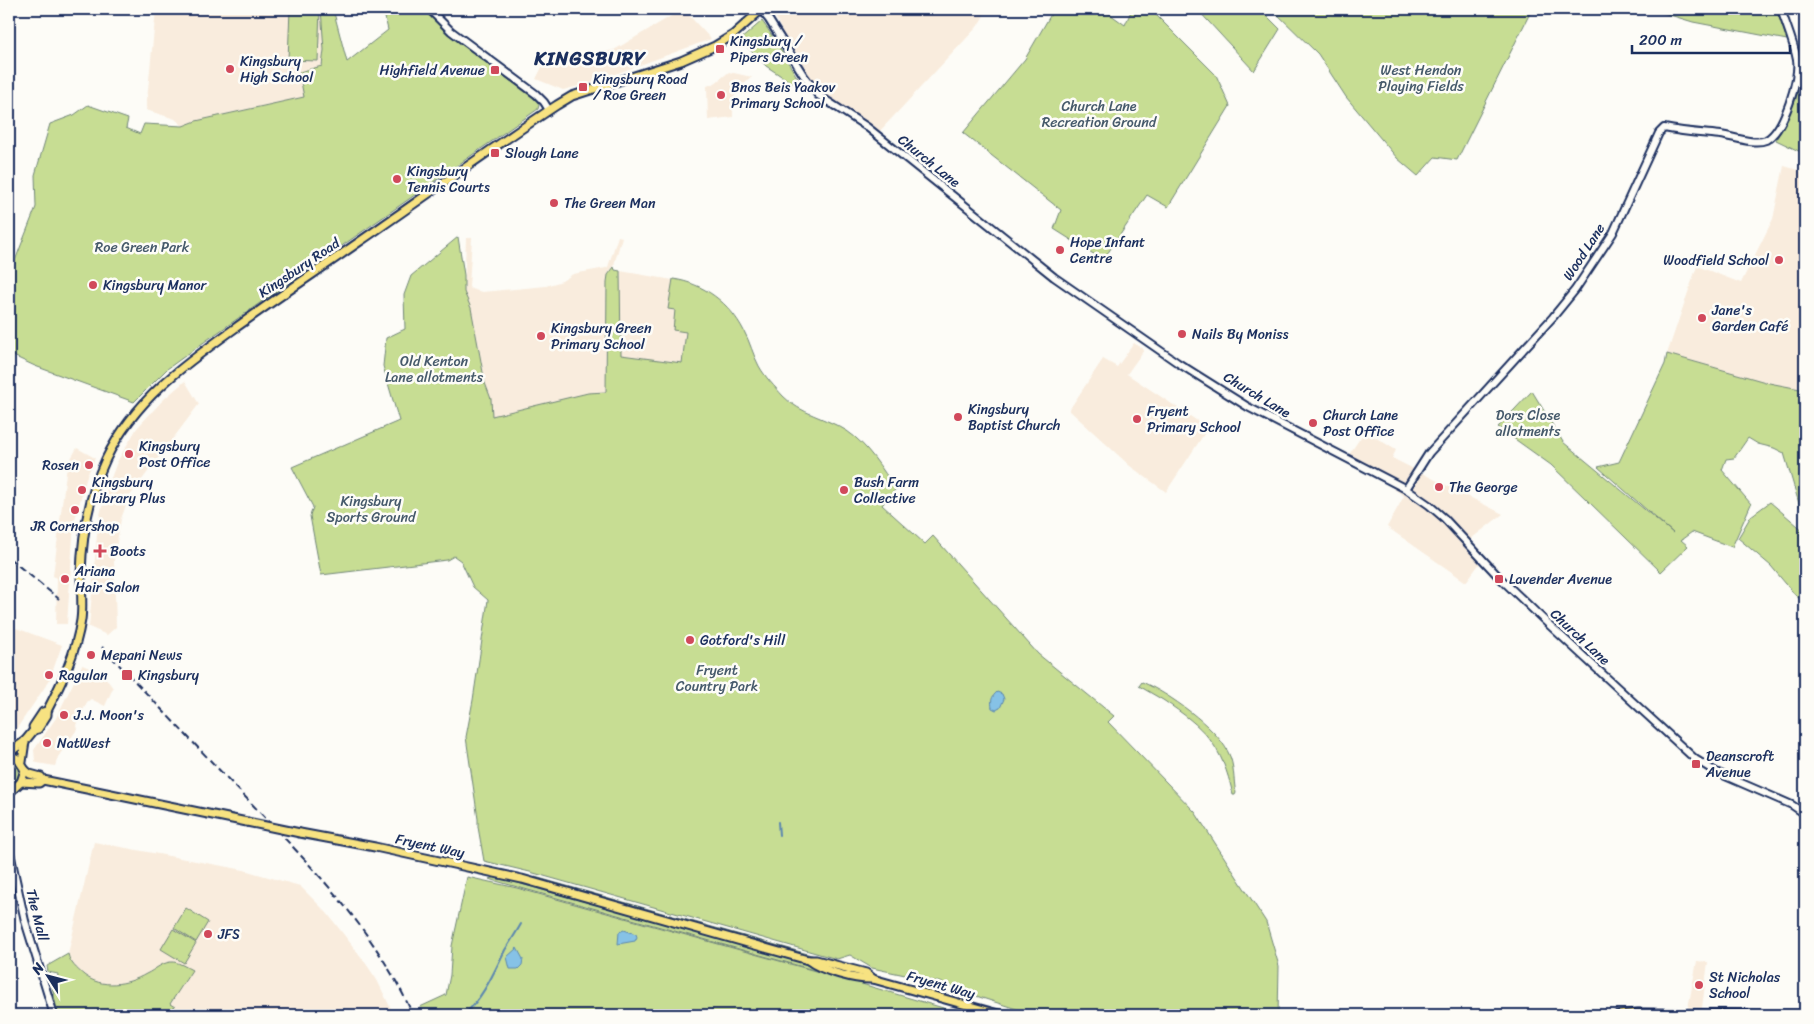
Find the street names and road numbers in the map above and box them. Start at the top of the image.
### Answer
street label: Church Lane [892,128,966,194]
street label: Wood Lane [1556,218,1612,286]
street label: Kingsbury Road [253,230,346,305]
street label: Church Lane [1218,365,1296,425]
street label: Church Lane [1544,602,1616,672]
street label: Fryent Way [393,826,468,866]
street label: The Mall [18,886,56,945]
street label: Fryent Way [904,963,979,1007]

